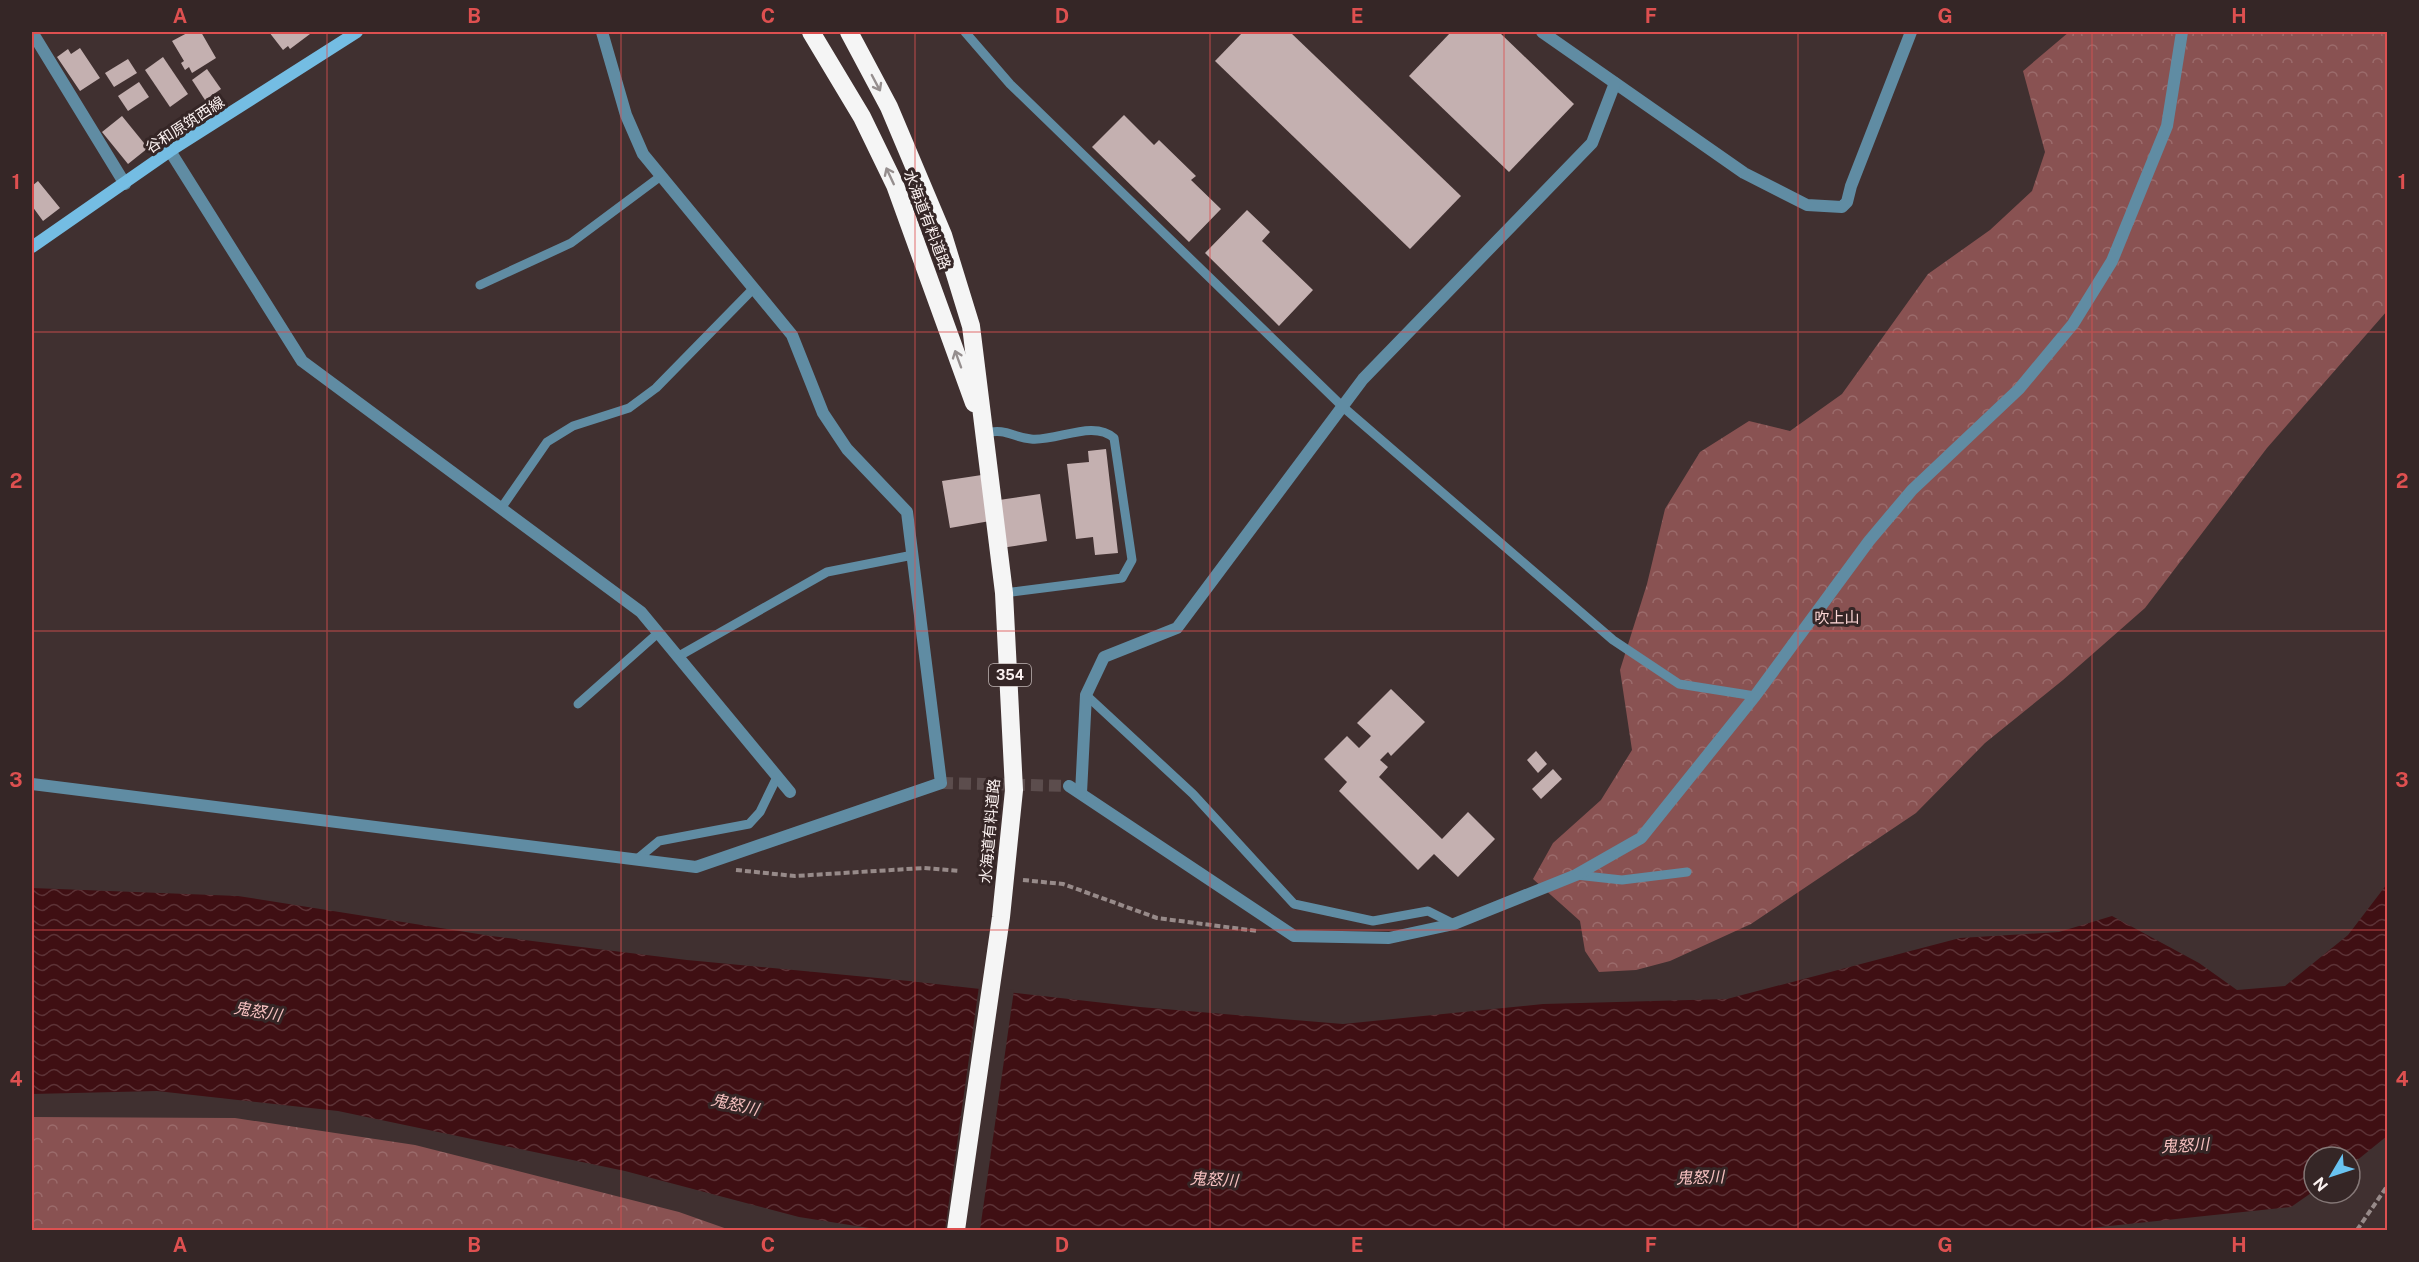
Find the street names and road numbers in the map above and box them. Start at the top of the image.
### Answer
street label: 谷和原筑西線 [142,93,227,156]
street label: 水海道有料道路 [901,168,954,272]
road number: 354 [989,664,1031,686]
street label: 水海道有料道路 [976,778,1003,884]

